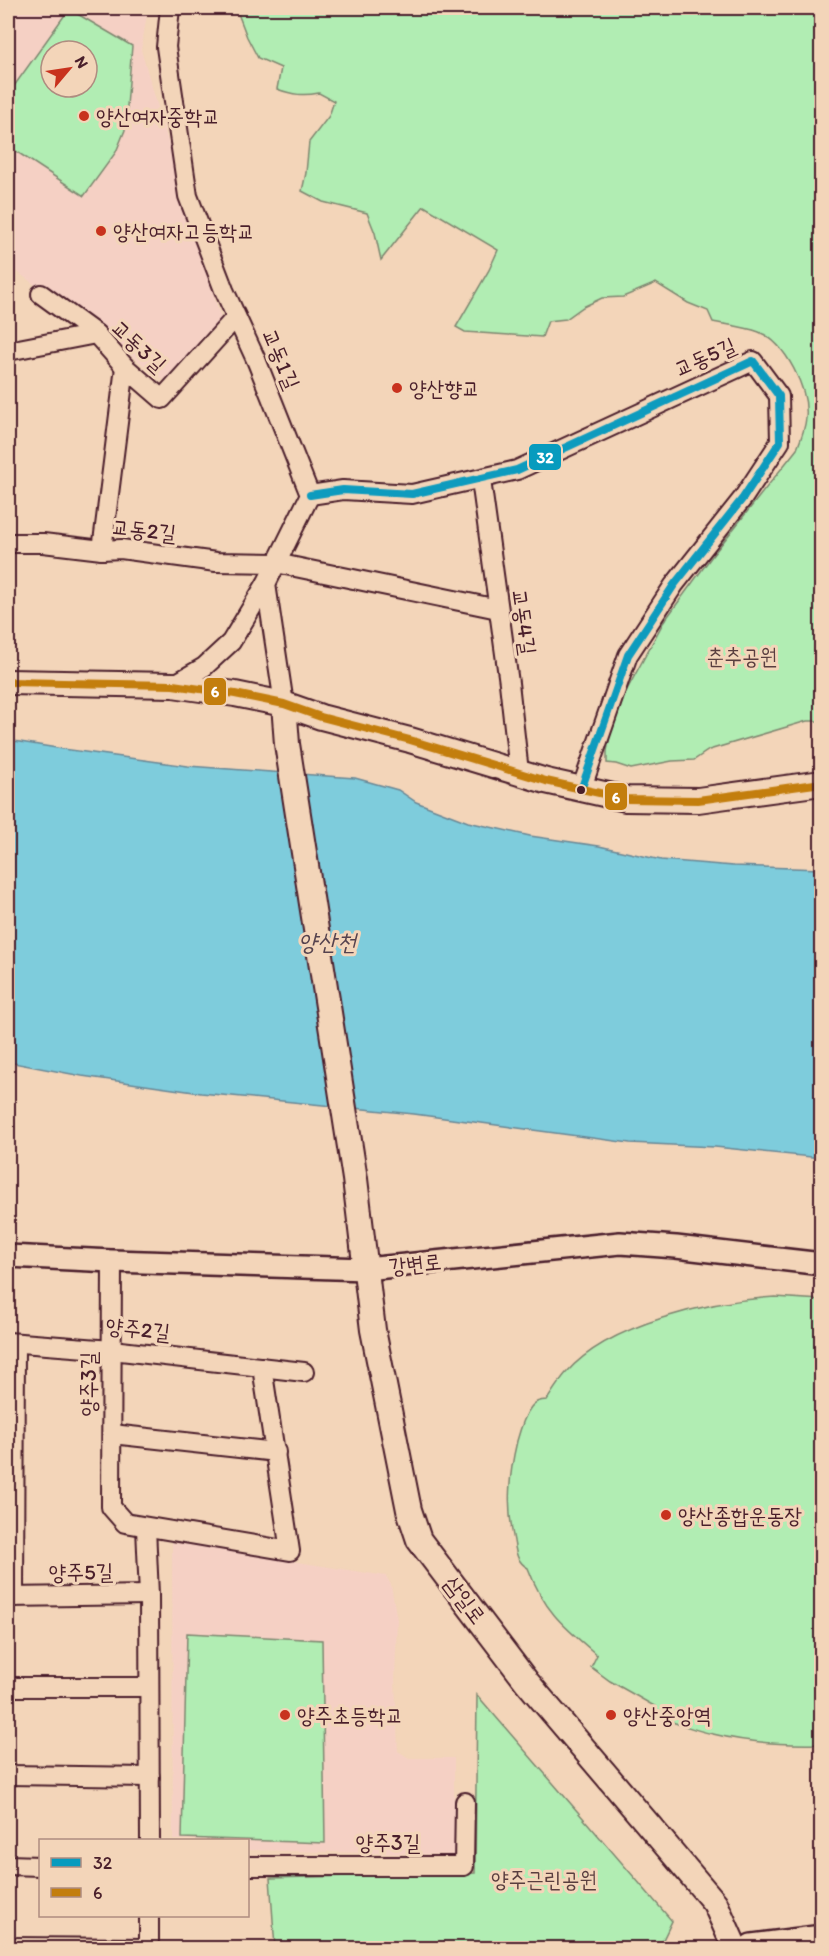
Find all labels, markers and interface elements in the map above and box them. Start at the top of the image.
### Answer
north arrow [39,39,99,99]
text: N [71,53,93,71]
place label: 양산여자중학교 [96,103,220,130]
marker: 양산여자중학교 [77,109,91,123]
place label: 양산여자고등학교 [113,218,255,245]
marker: 양산여자고등학교 [94,224,108,238]
street label: 교동3길 [106,314,172,378]
street label: 교동1길 [256,325,306,394]
street label: 교동5길 [670,331,740,382]
place label: 양산향교 [409,375,480,402]
marker: 양산향교 [390,381,404,395]
line badge: 32 [528,443,562,471]
text: 32 [536,448,554,467]
street label: 교동2길 [110,513,178,547]
street label: 교동4길 [506,587,542,657]
park label: 춘추공원 [707,643,777,670]
line badge: 6 [203,677,227,706]
text: 6 [211,682,220,701]
line badge: 6 [604,782,628,811]
unlabelled marker [575,784,587,796]
text: 6 [612,788,621,807]
water label: 양산천 [298,927,359,956]
street label: 강변로 [387,1248,443,1280]
street label: 양주2길 [104,1312,172,1346]
street label: 양주3길 [75,1351,102,1417]
place label: 양산종합운동장 [678,1502,802,1529]
marker: 양산종합운동장 [659,1508,673,1522]
street label: 양주5길 [48,1558,114,1586]
street label: 삼일로 [438,1571,492,1629]
place label: 양주초등학교 [297,1702,403,1729]
place label: 양산중앙역 [623,1702,712,1729]
marker: 양주초등학교 [278,1708,292,1722]
marker: 양산중앙역 [604,1708,618,1722]
street label: 양주3길 [355,1829,421,1856]
legend [39,1839,249,1917]
text: 32 [93,1852,113,1874]
park label: 양주근린공원 [491,1866,597,1893]
text: 6 [93,1882,103,1904]

